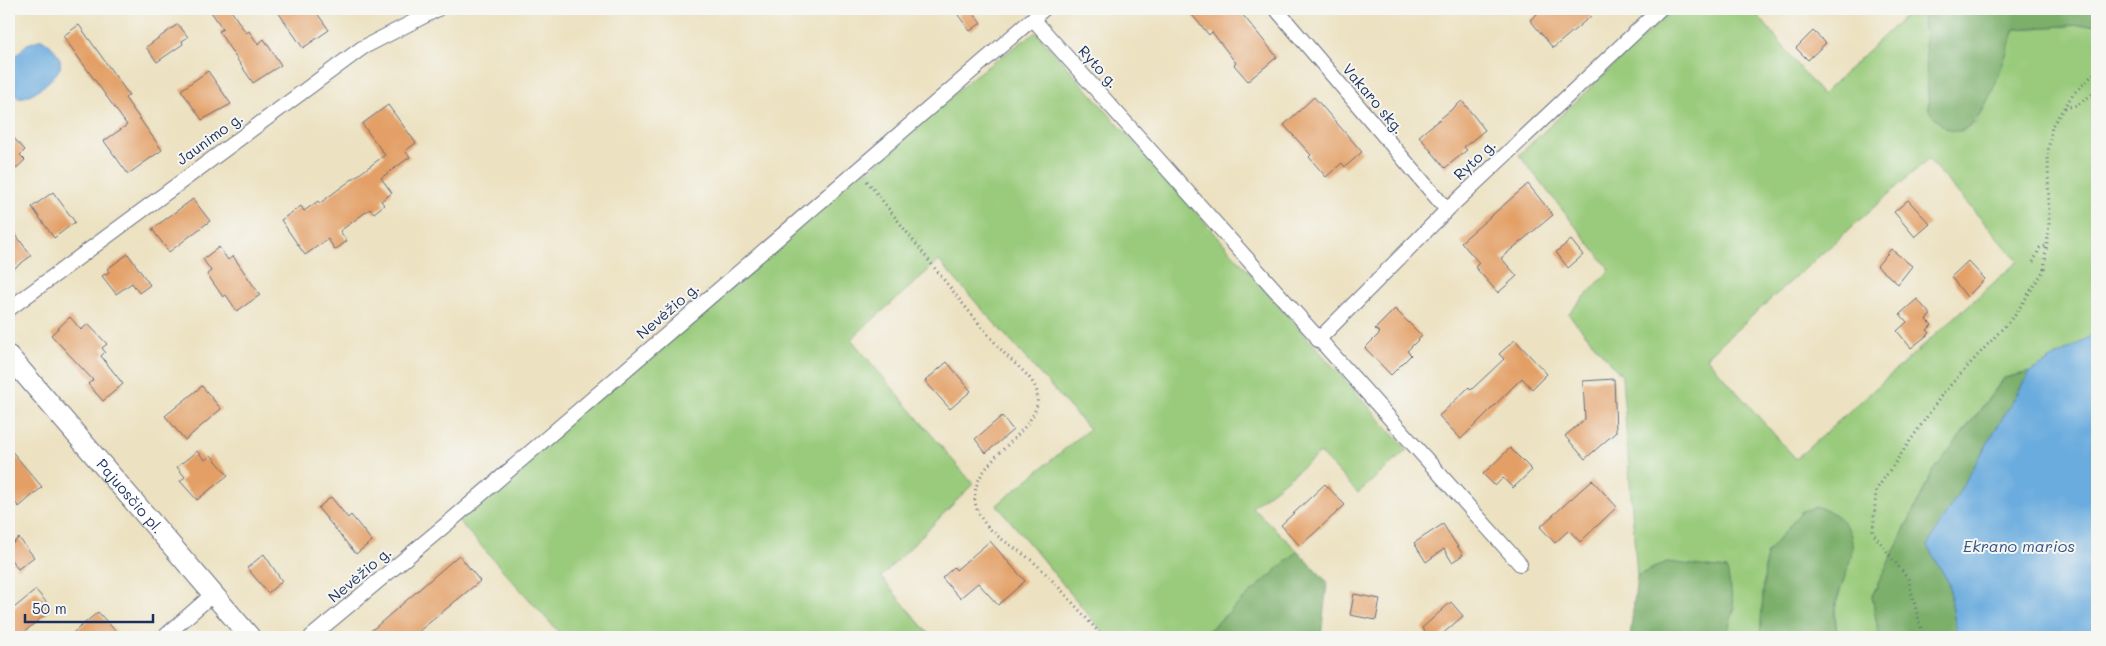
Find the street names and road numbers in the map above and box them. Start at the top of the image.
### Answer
street label: Ryto g. [1074,41,1123,92]
street label: Vakaro skg. [1338,59,1409,138]
street label: Jaunimo g. [172,107,247,169]
street label: Ryto g. [1449,135,1500,184]
street label: Nevėžio g. [632,277,703,343]
street label: Pajuosčio pl. [92,454,168,537]
street label: Nevėžio g. [323,542,395,607]

